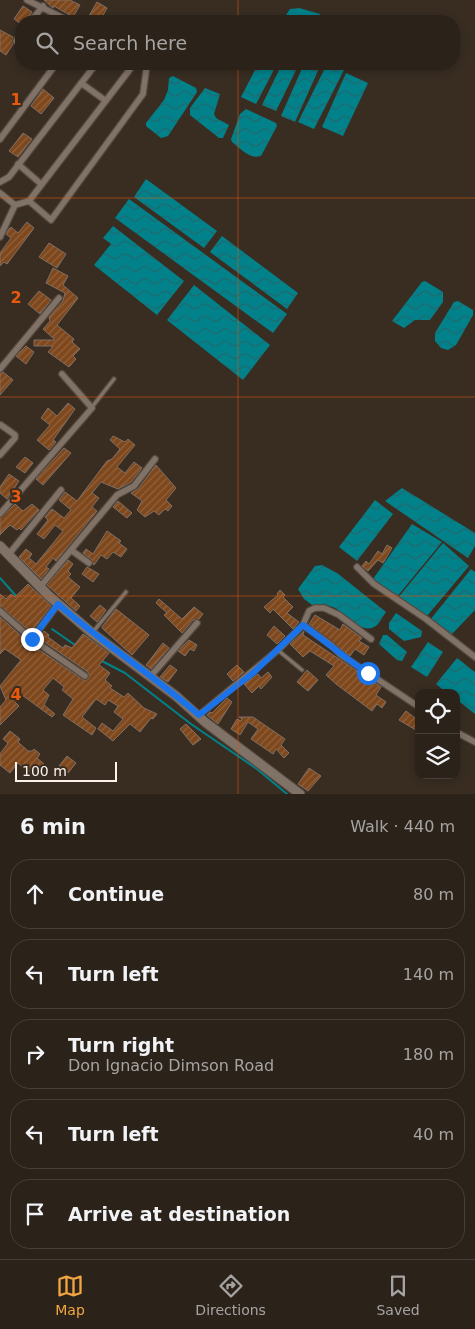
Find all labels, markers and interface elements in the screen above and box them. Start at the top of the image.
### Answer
search box [15,15,460,70]
icon: search [33,29,61,57]
text: Search here [73,32,187,54]
text: 1 [10,90,22,109]
text: 2 [10,288,22,307]
text: 3 [10,487,22,506]
route end [21,628,44,651]
route start [357,662,380,685]
text: 4 [10,685,22,704]
map controls [415,689,460,779]
button: locate [415,689,460,734]
button: layers [415,734,460,779]
scale bar [15,759,118,782]
text: 100 m [22,763,67,779]
text: 6 min [20,815,86,839]
text: Walk · 440 m [350,817,455,836]
icon: ahead [21,880,49,908]
text: Continue [68,883,164,905]
text: 80 m [413,885,454,904]
icon: left [21,960,49,988]
text: Turn left [68,963,159,985]
text: 140 m [403,965,454,984]
text: Turn right [68,1034,174,1056]
icon: right [21,1040,49,1068]
text: 180 m [403,1045,454,1064]
text: Don Ignacio Dimson Road [68,1056,274,1075]
icon: left [21,1120,49,1148]
text: Turn left [68,1123,159,1145]
text: 40 m [413,1125,454,1144]
icon: arrive [21,1200,49,1228]
text: Arrive at destination [68,1203,290,1225]
tab: Map [55,1272,85,1318]
tab: Directions [195,1272,266,1318]
tab: Saved [376,1272,420,1318]

